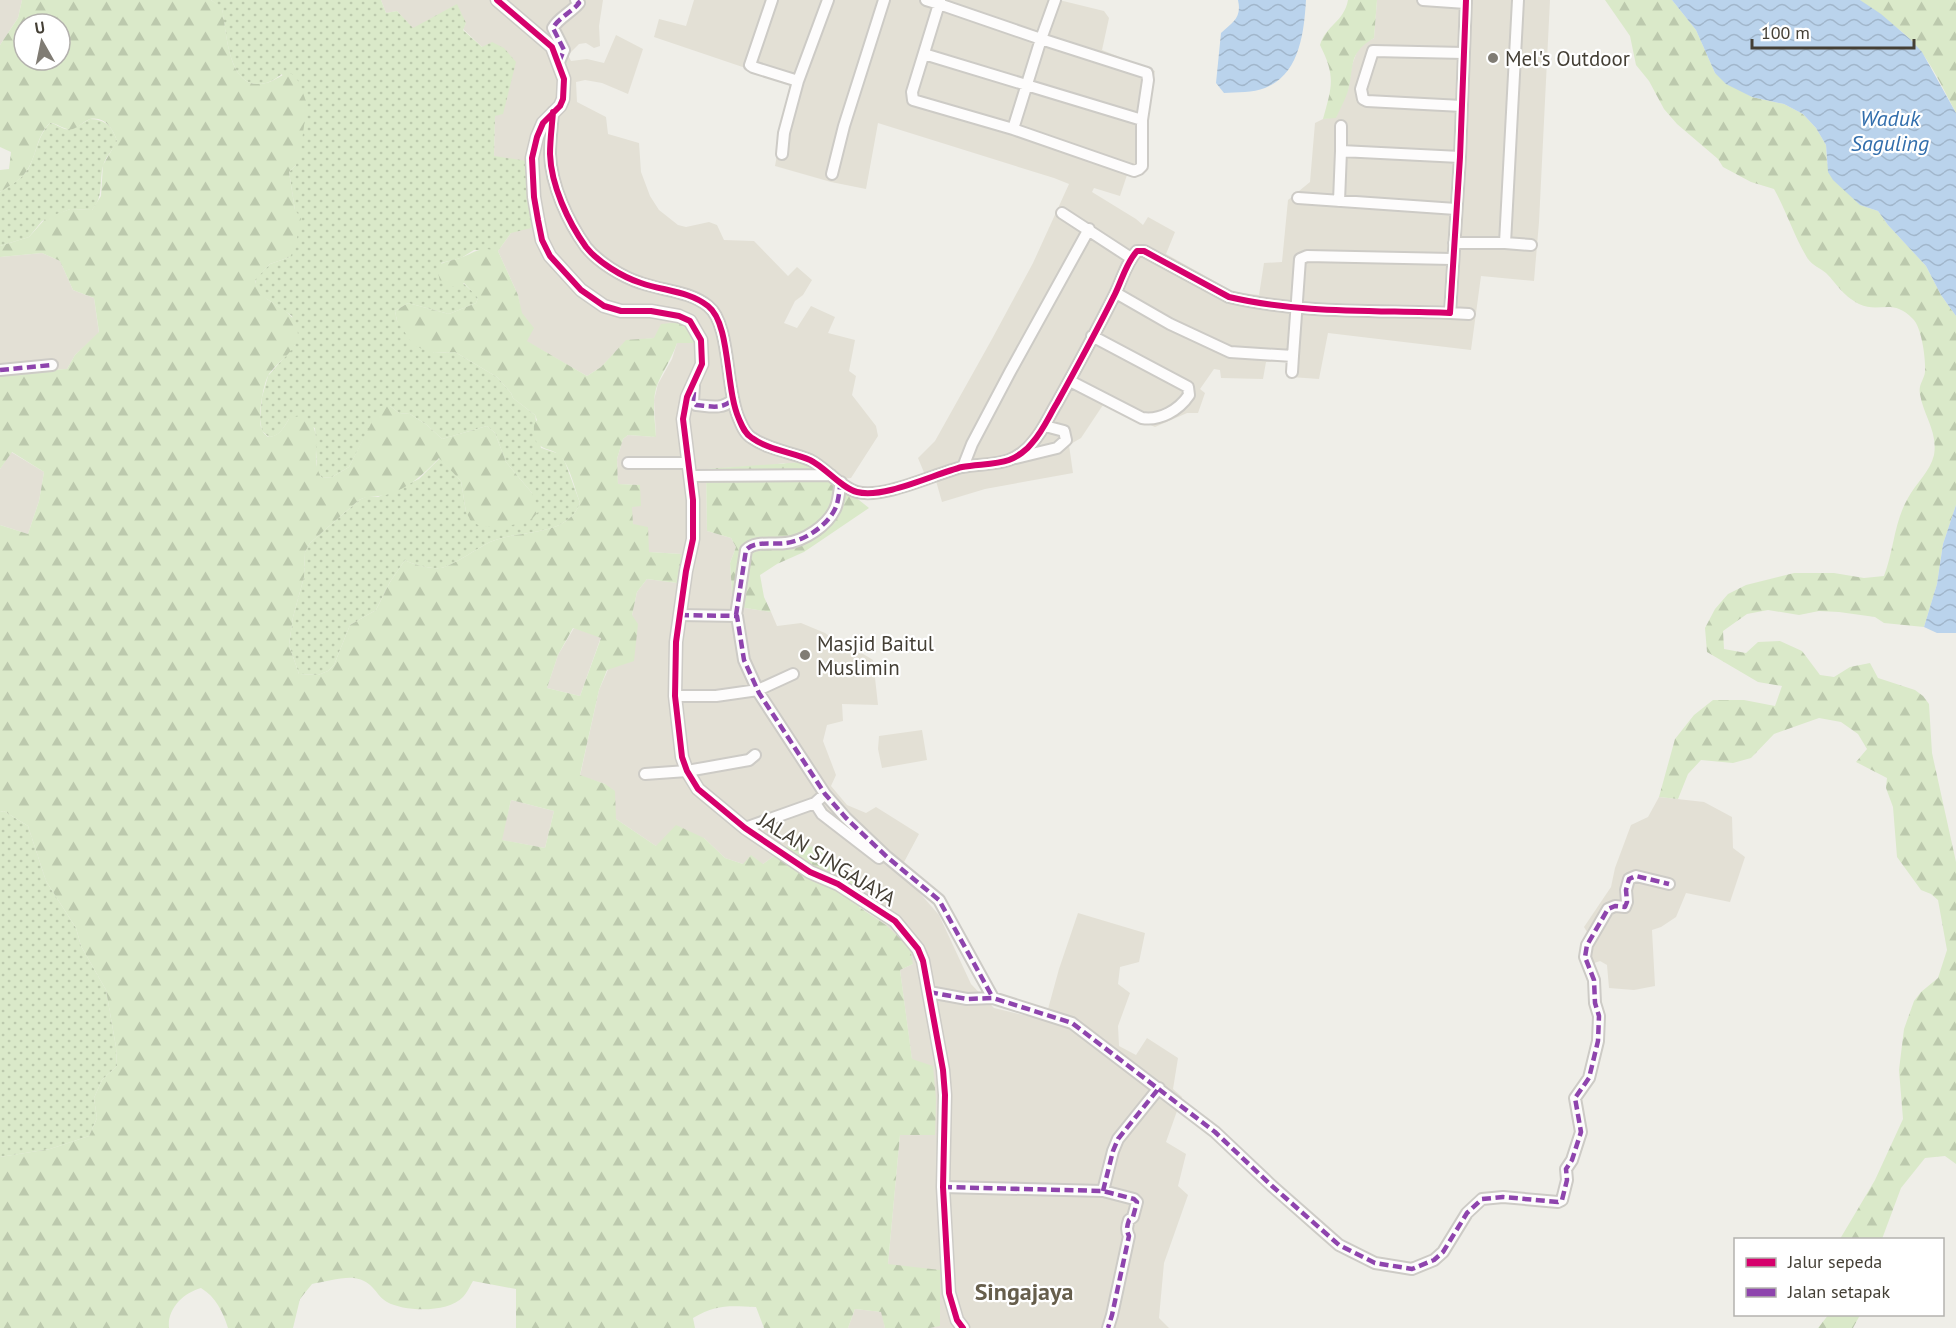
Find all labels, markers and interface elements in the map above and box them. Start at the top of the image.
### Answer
north arrow [12,12,72,72]
scale bar [1752,12,1914,50]
text: U [33,17,46,38]
text: 100 m [1761,21,1810,44]
place label: Mel's Outdoor [1505,45,1630,72]
marker: Mel's Outdoor [1486,51,1500,65]
water label: Waduk Saguling [1851,104,1929,157]
place label: Masjid Baitul Muslimin [817,630,934,681]
marker: Masjid Baitul Muslimin [798,648,812,662]
street label: JALAN SINGAJAYA [752,805,902,913]
legend [1734,1238,1944,1316]
text: Jalur sepeda [1787,1250,1882,1273]
district label: Singajaya [975,1276,1073,1307]
text: Jalan setapak [1787,1280,1890,1303]

